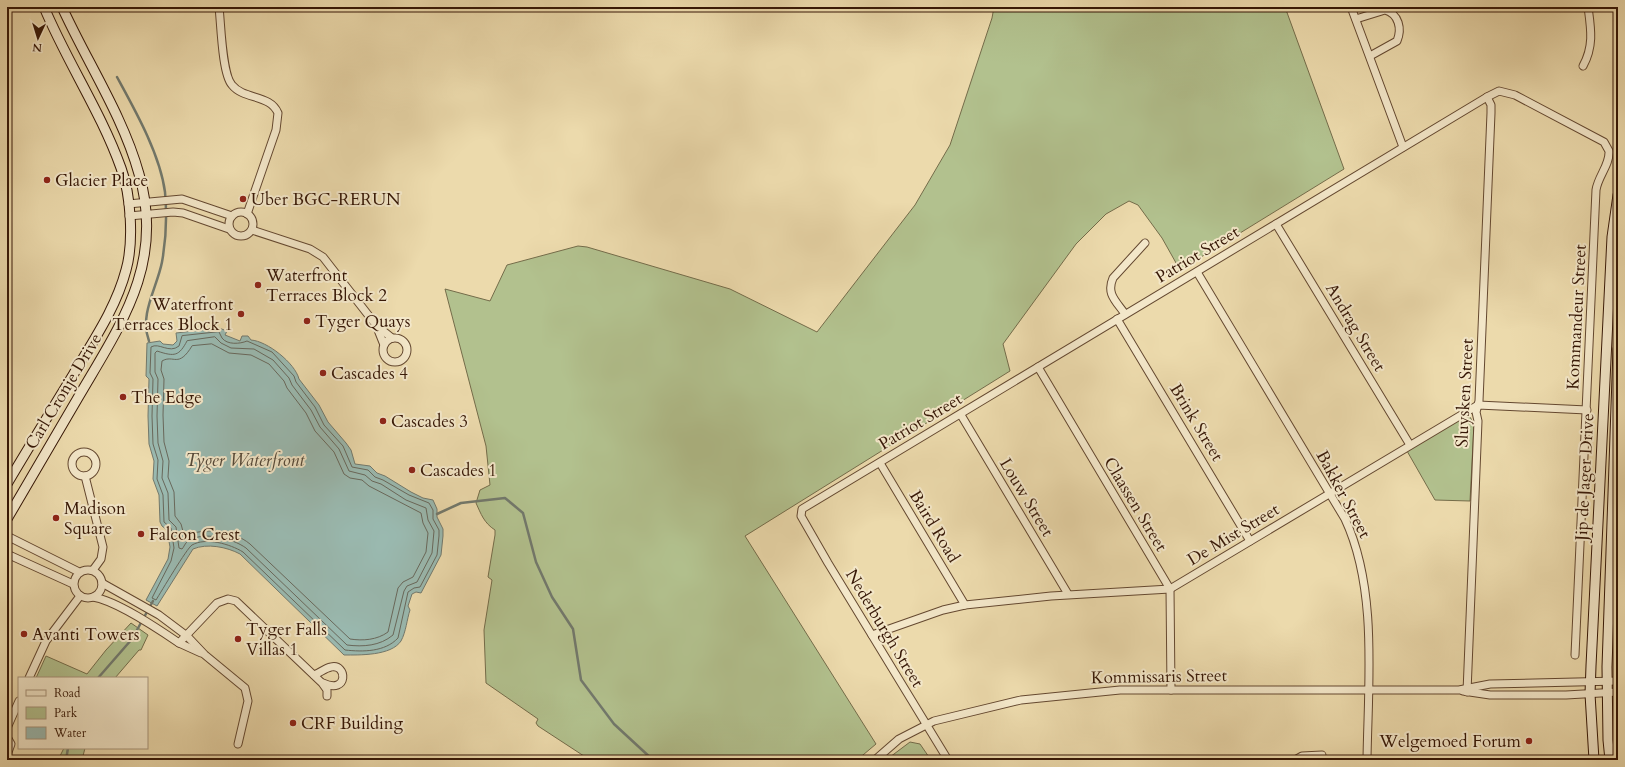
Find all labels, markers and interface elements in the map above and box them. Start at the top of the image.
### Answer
north arrow [18,18,58,58]
text: N [32,40,43,55]
place label: Glacier Place [55,169,148,192]
marker: Glacier Place [42,175,52,185]
place label: Uber BGC-RERUN [251,188,401,211]
marker: Uber BGC-RERUN [238,194,248,204]
street label: Patriot Street [1151,220,1244,288]
street label: Kommandeur Street [1561,243,1592,390]
place label: Waterfront Terraces Block 2 [265,264,387,307]
street label: Andrag Street [1320,279,1391,376]
marker: Waterfront Terraces Block 2 [253,280,263,290]
place label: Waterfront Terraces Block 1 [112,293,234,336]
marker: Waterfront Terraces Block 1 [236,309,246,319]
place label: Tyger Quays [315,310,411,333]
marker: Tyger Quays [302,316,312,326]
street label: Carl Cronje Drive [20,329,107,454]
street label: Sluysken Street [1450,337,1479,448]
place label: Cascades 4 [331,362,408,385]
marker: Cascades 4 [318,368,328,378]
street label: Brink Street [1164,379,1229,466]
place label: The Edge [131,386,202,409]
street label: Patriot Street [874,387,967,455]
marker: The Edge [118,392,128,402]
place label: Cascades 3 [391,410,468,433]
street label: Jip de Jager Drive [1570,413,1599,544]
marker: Cascades 3 [378,416,388,426]
street label: Bakker Street [1311,446,1377,543]
water label: Tyger Waterfront [186,448,305,473]
street label: Claassen Street [1098,453,1173,556]
street label: Louw Street [994,454,1059,541]
place label: Cascades 1 [420,459,497,482]
marker: Cascades 1 [407,465,417,475]
street label: Baird Road [904,486,965,567]
place label: Madison Square [64,497,126,540]
street label: De Mist Street [1183,498,1284,571]
marker: Madison Square [51,513,61,523]
place label: Falcon Crest [149,523,240,546]
marker: Falcon Crest [136,529,146,539]
street label: Nederburgh Street [840,565,929,692]
place label: Tyger Falls Villas 1 [246,618,327,661]
place label: Avanti Towers [32,623,140,646]
marker: Avanti Towers [19,629,29,639]
marker: Tyger Falls Villas 1 [233,634,243,644]
street label: Kommissaris Street [1091,664,1228,689]
legend [18,677,148,749]
text: Road [54,685,81,701]
text: Park [54,705,78,721]
place label: CRF Building [301,712,404,735]
marker: CRF Building [288,718,298,728]
text: Water [53,725,87,741]
place label: Welgemoed Forum [1378,730,1522,753]
marker: Welgemoed Forum [1524,736,1534,746]

